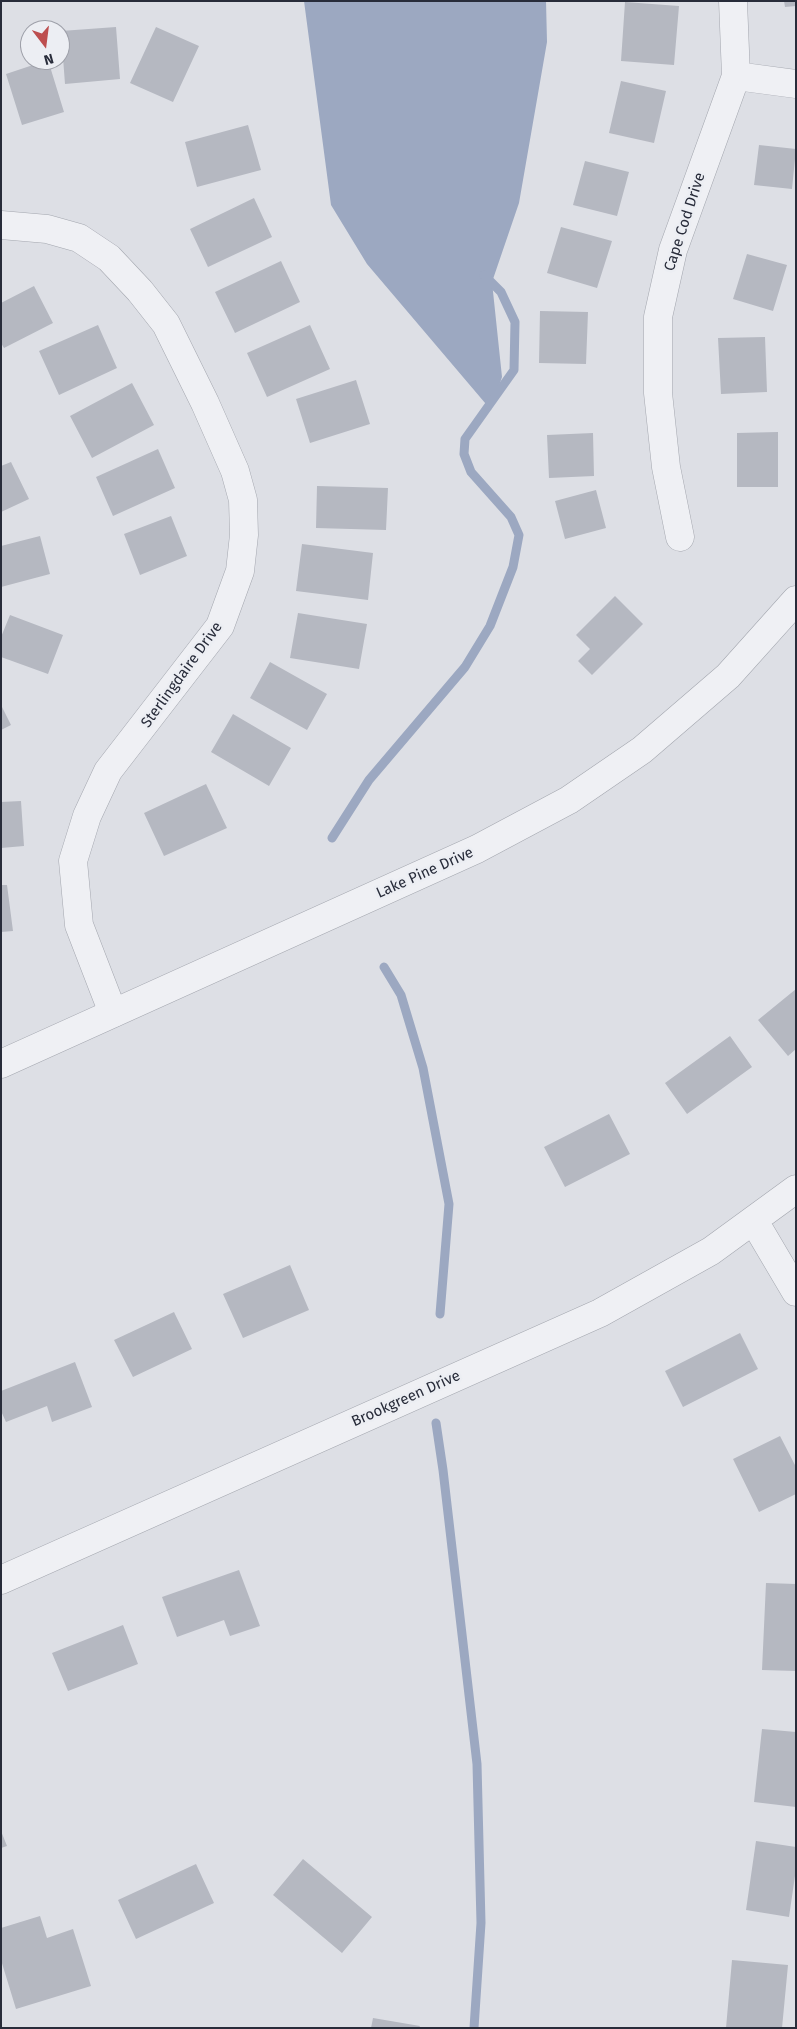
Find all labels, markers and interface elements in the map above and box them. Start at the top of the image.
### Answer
north arrow [20,20,70,70]
text: N [42,50,55,68]
street label: Cape Cod Drive [661,171,709,273]
street label: Sterlingdaire Drive [138,619,226,731]
street label: Lake Pine Drive [374,844,476,902]
street label: Brookgreen Drive [349,1367,463,1431]

